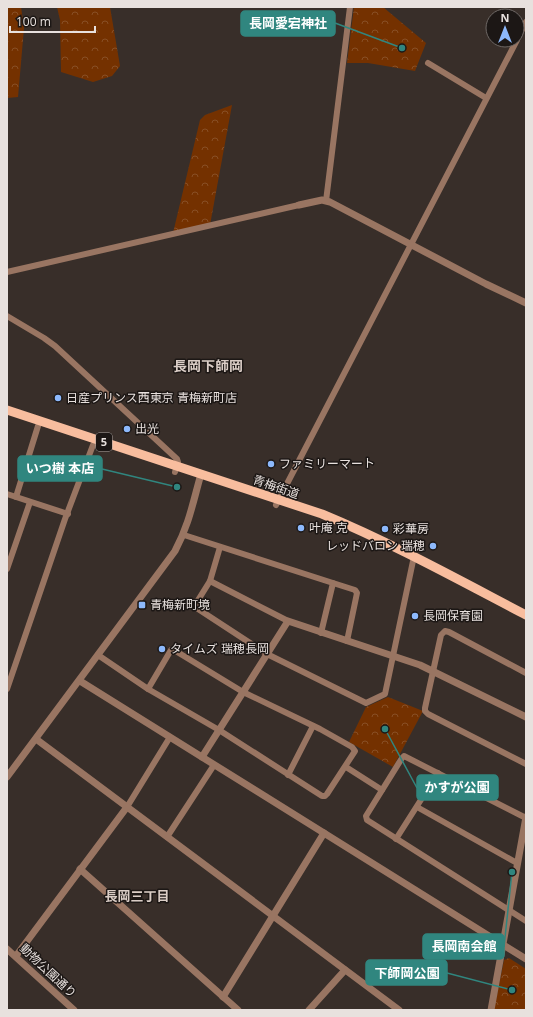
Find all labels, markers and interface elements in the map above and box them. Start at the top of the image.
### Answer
scale bar [10,8,95,34]
north arrow [485,8,525,48]
text: N [501,10,509,25]
callout: 長岡愛宕神社 [241,11,335,36]
text: 100 m [16,13,51,30]
text: 長岡愛宕神社 [249,14,327,32]
district label: 長岡下師岡 [173,356,243,375]
place label: 日産プリンス西東京 青梅新町店 [66,389,237,406]
marker: 日産プリンス西東京 青梅新町店 [53,393,63,403]
place label: 出光 [135,420,159,437]
marker: 出光 [122,424,132,434]
road number: 5 [96,433,112,451]
place label: ファミリーマート [279,455,375,472]
callout: いつ樹 本店 [18,456,102,481]
text: いつ樹 本店 [26,459,94,477]
marker: ファミリーマート [266,459,276,469]
street label: 青梅街道 [251,471,302,502]
place label: 叶庵 克 [309,519,348,536]
place label: 彩華房 [393,520,429,537]
marker: 叶庵 克 [296,523,306,533]
marker: 彩華房 [380,524,390,534]
place label: レッドバロン 瑞穂 [326,537,425,554]
marker: レッドバロン 瑞穂 [428,541,438,551]
place label: 青梅新町境 [150,596,210,613]
marker: 青梅新町境 [137,600,147,610]
place label: 長岡保育園 [423,607,483,624]
marker: 長岡保育園 [410,611,420,621]
place label: タイムズ 瑞穂長岡 [170,640,269,657]
marker: タイムズ 瑞穂長岡 [157,644,167,654]
callout: かすが公園 [417,775,498,800]
text: かすが公園 [424,778,490,796]
district label: 長岡三丁目 [104,887,170,905]
callout: 長岡南会館 [423,934,504,959]
text: 長岡南会館 [431,937,497,955]
street label: 動物公園通り [16,940,80,1001]
callout: 下師岡公園 [366,960,447,985]
text: 下師岡公園 [374,964,440,982]

